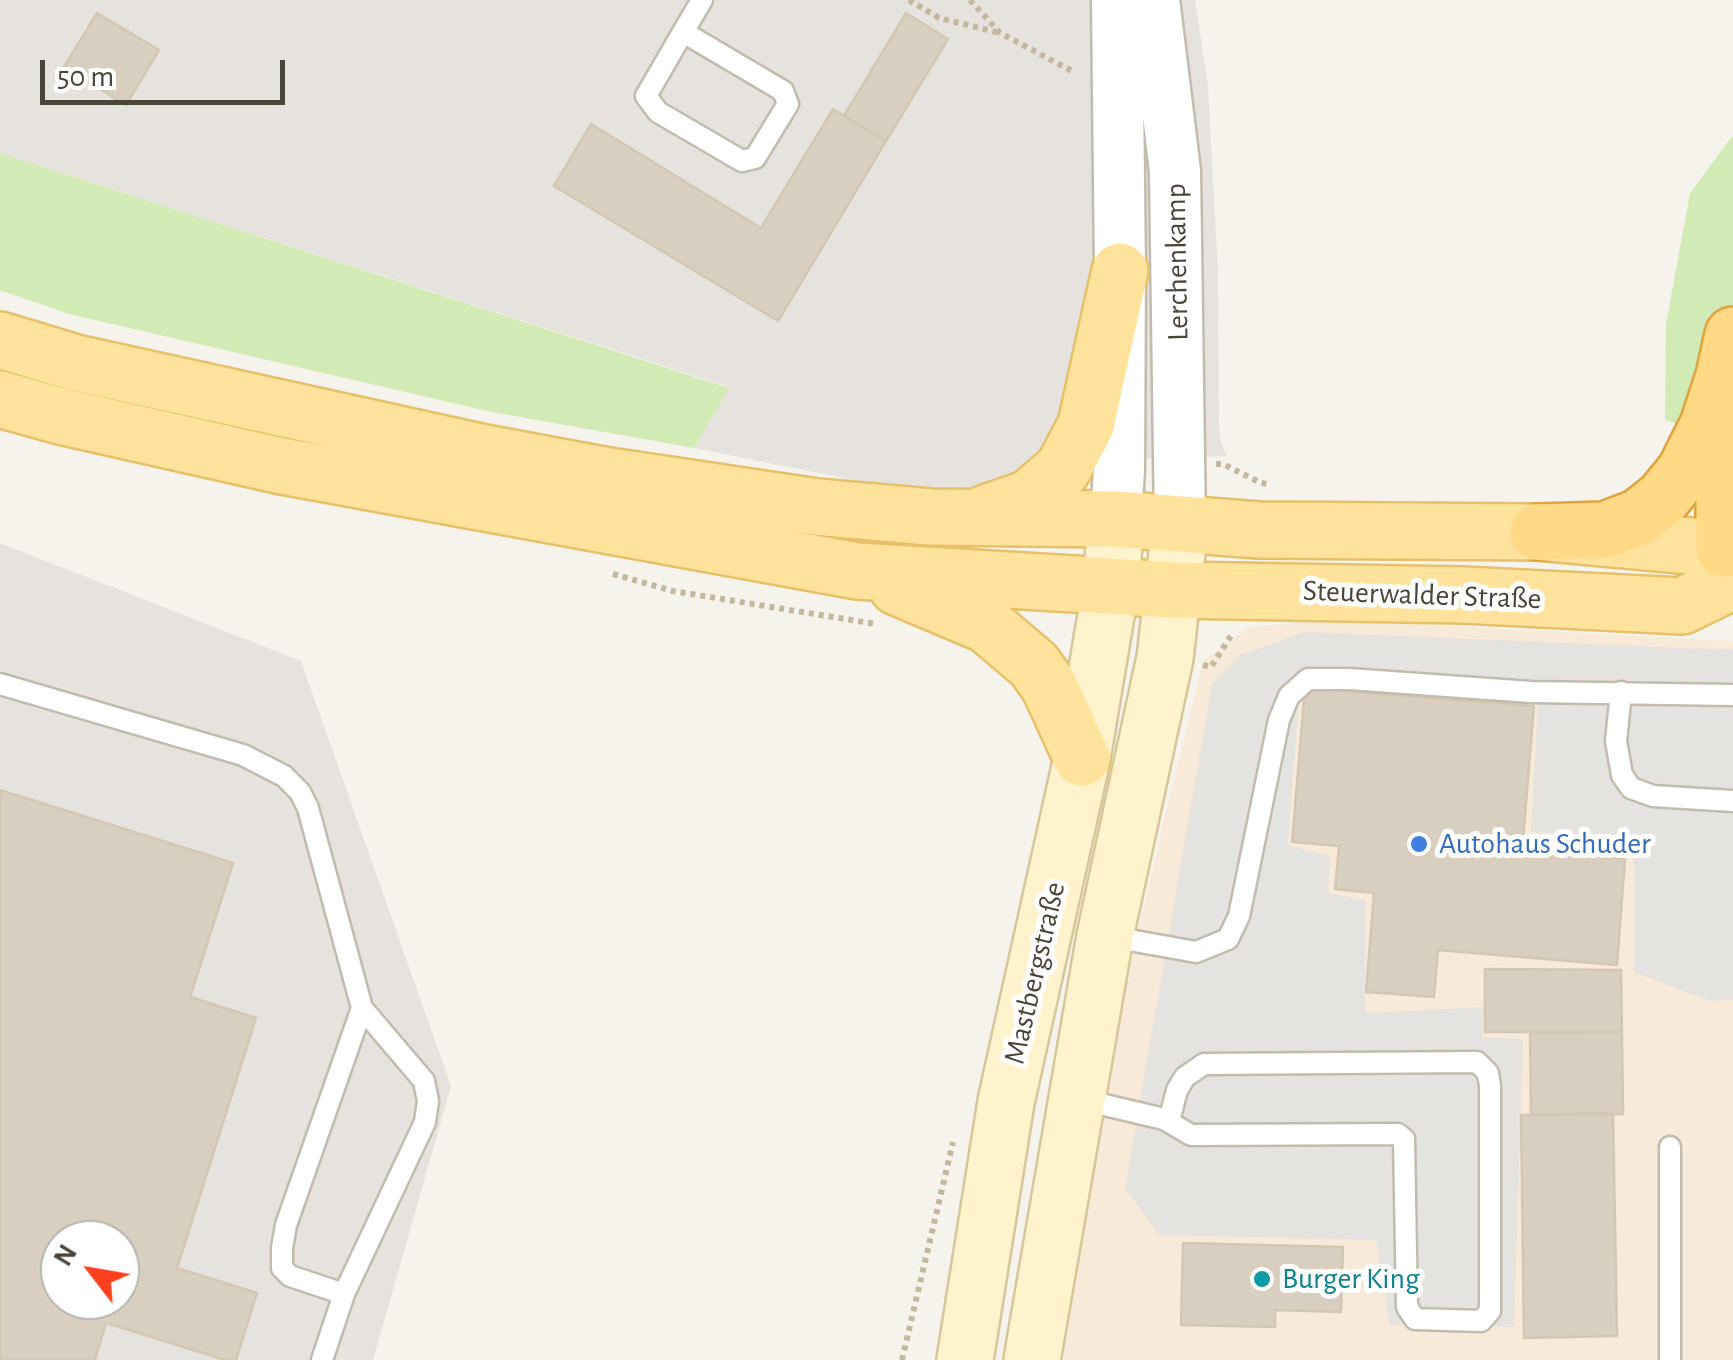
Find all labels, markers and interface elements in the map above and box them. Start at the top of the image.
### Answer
scale bar [45,40,290,102]
text: 50 m [57,62,114,92]
street label: Lerchenkamp [1158,183,1196,341]
street label: Steuerwalder Straße [1302,573,1542,617]
place label: Autohaus Schuder [1439,826,1651,862]
marker: Autohaus Schuder [1408,833,1430,855]
street label: Mastbergstraße [997,878,1073,1068]
north arrow [40,1220,140,1320]
text: N [49,1240,83,1271]
place label: Burger King [1282,1261,1420,1297]
marker: Burger King [1251,1268,1273,1290]

